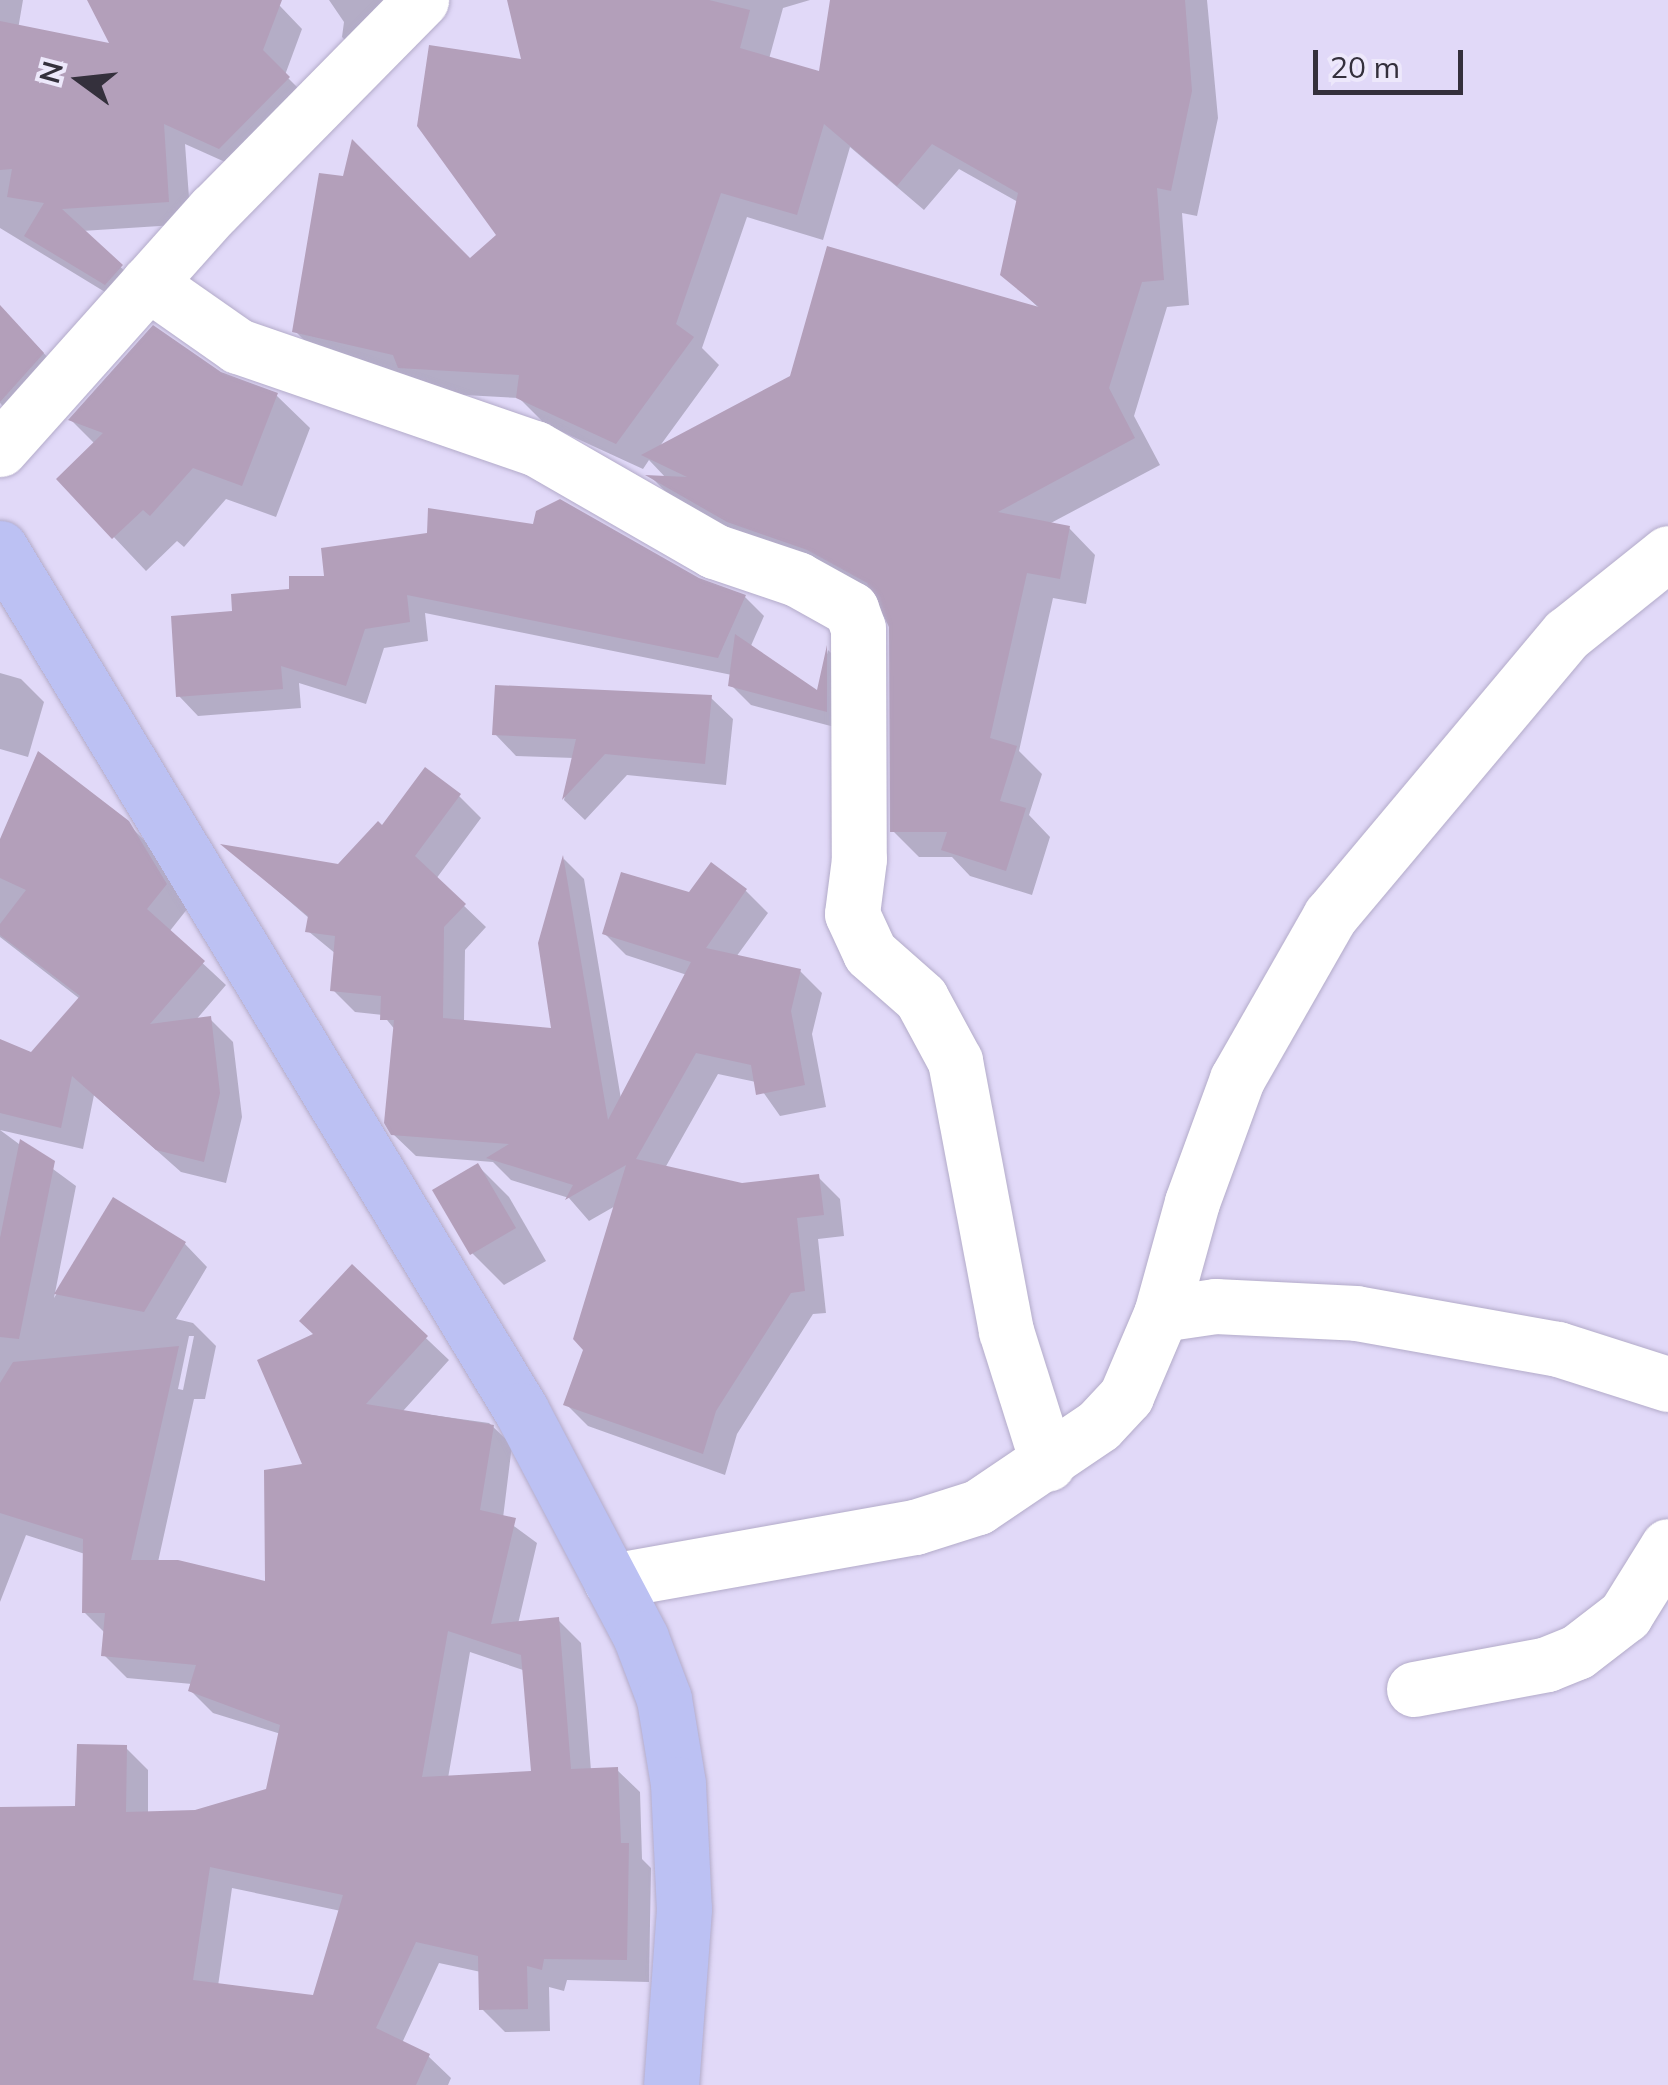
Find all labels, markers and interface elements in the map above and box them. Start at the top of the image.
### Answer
north arrow [30,30,130,130]
scale bar [1318,30,1468,92]
text: 20 m [1330,48,1400,86]
text: N [31,57,70,87]

